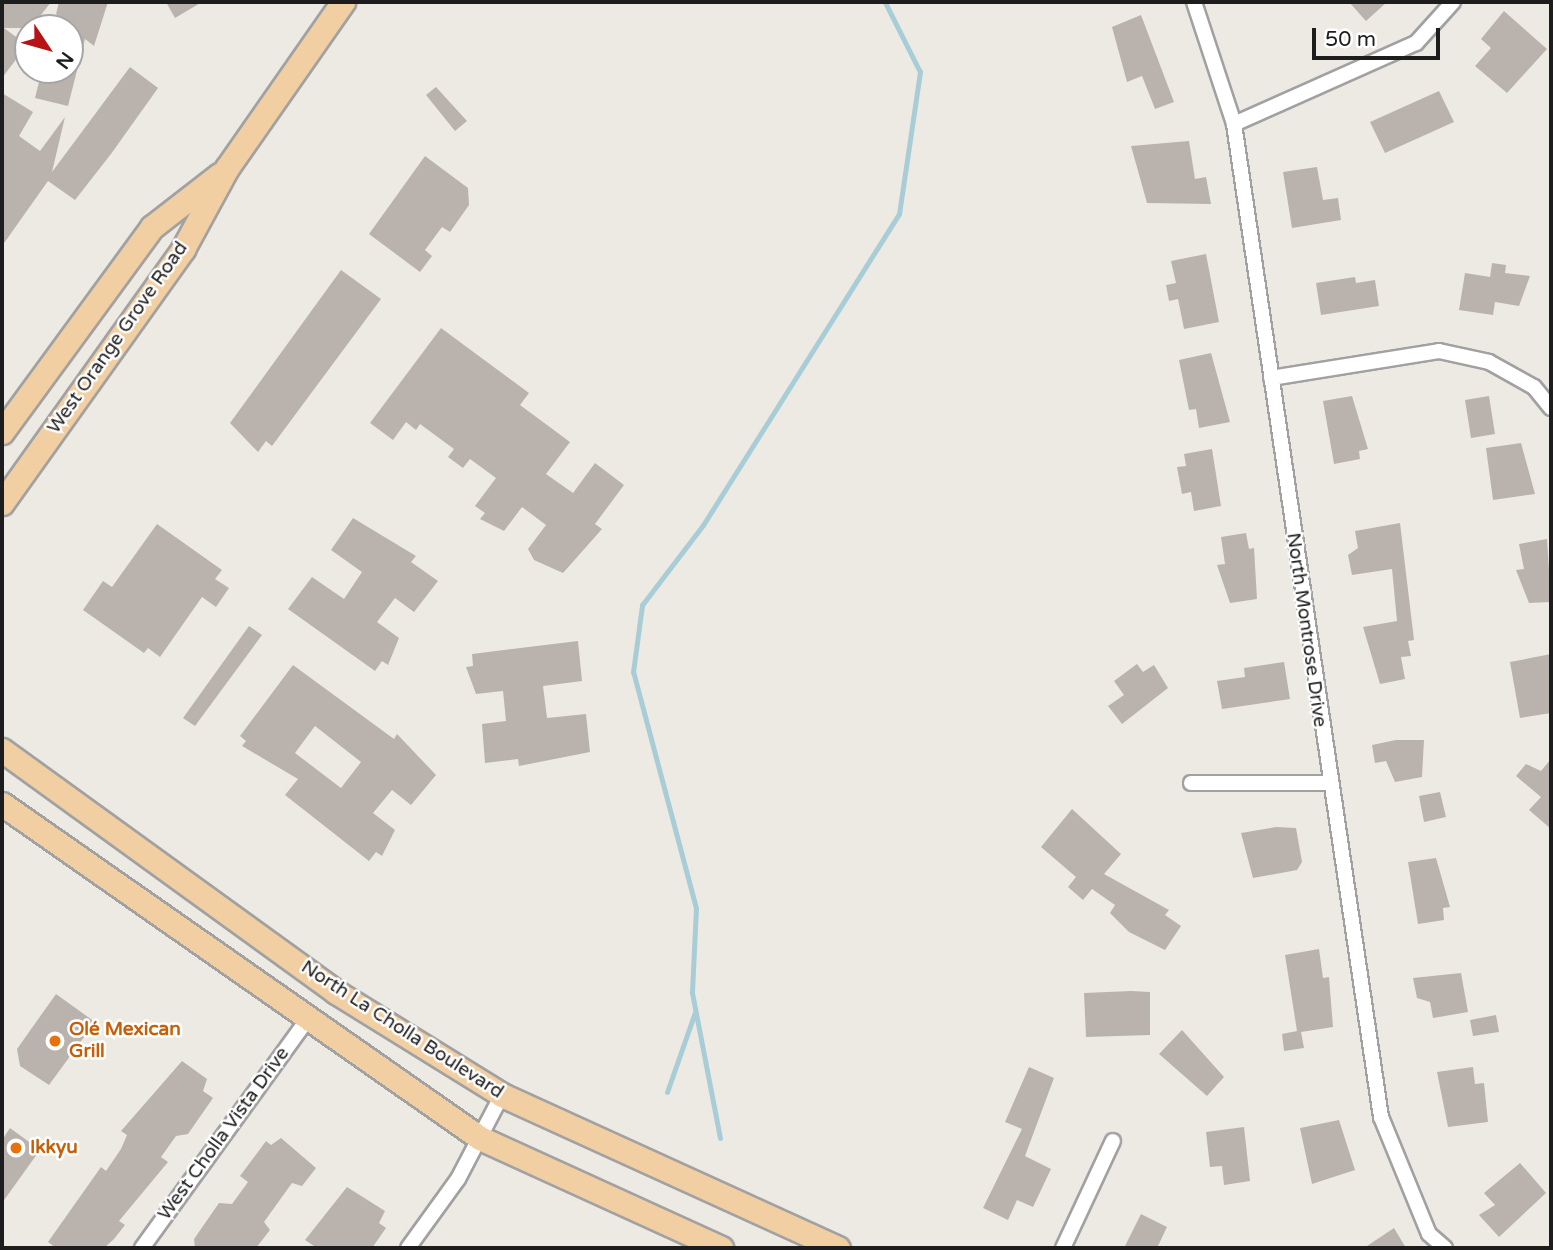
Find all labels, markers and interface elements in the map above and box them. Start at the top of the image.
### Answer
north arrow [14,14,84,84]
scale bar [1315,14,1443,58]
text: 50 m [1325,27,1376,52]
text: N [51,48,78,73]
street label: West Orange Grove Road [43,238,193,438]
street label: North Montrose Drive [1281,531,1331,729]
street label: North La Cholla Boulevard [297,956,507,1104]
place label: Olé Mexican Grill [69,1019,181,1063]
marker: Olé Mexican Grill [47,1033,63,1049]
street label: West Cholla Vista Drive [154,1043,294,1225]
place label: Ikkyu [30,1137,78,1159]
marker: Ikkyu [8,1140,24,1156]

